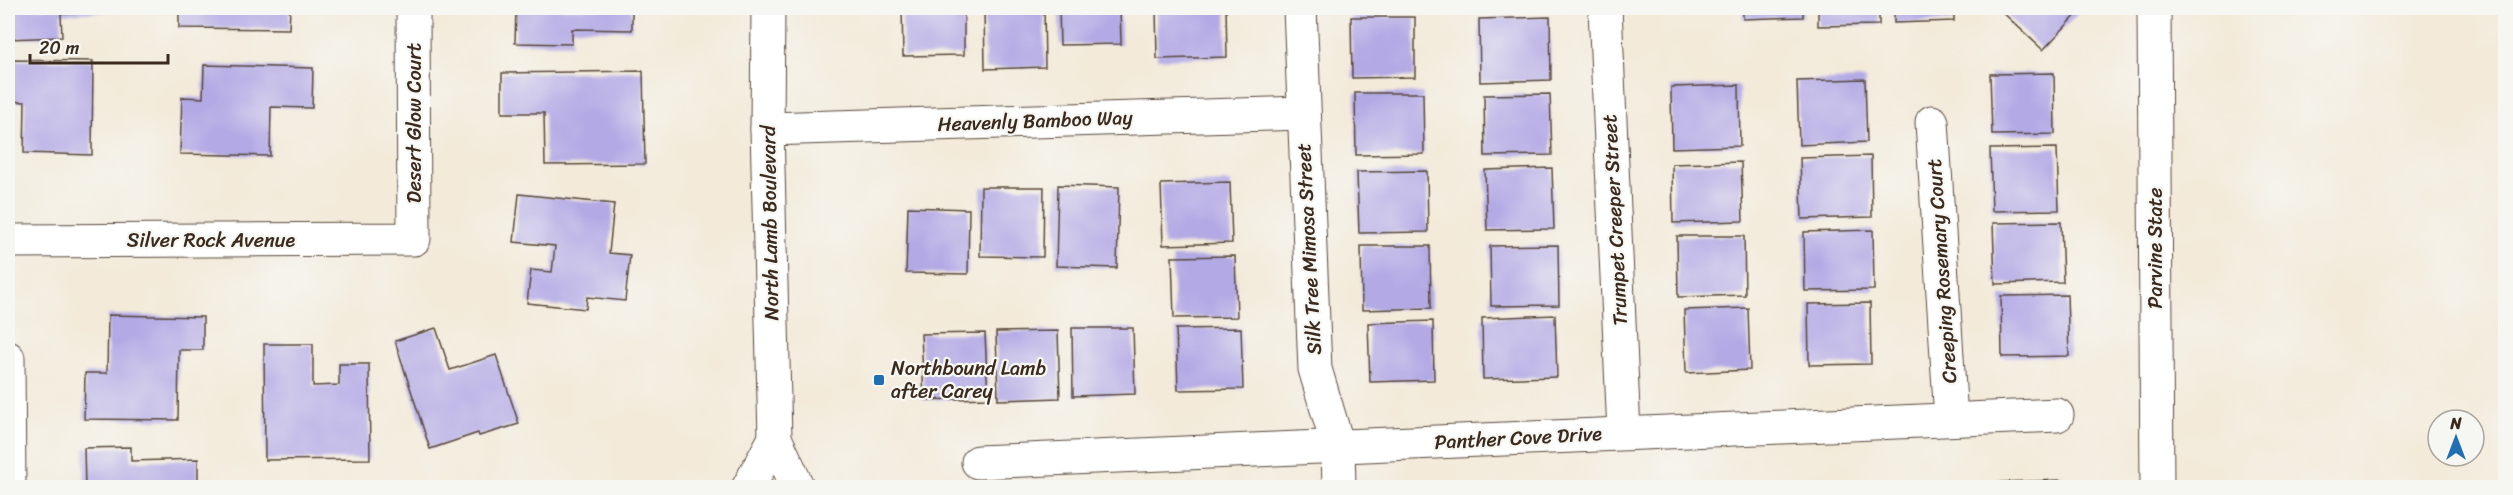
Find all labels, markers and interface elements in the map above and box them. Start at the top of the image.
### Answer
scale bar [30,27,168,65]
text: 20 m [39,32,79,64]
street label: Desert Glow Court [397,42,432,203]
street label: Heavenly Bamboo Way [937,100,1134,142]
street label: Trumpet Creeper Street [1592,113,1638,326]
street label: North Lamb Boulevard [751,124,789,321]
street label: Silk Tree Mimosa Street [1286,142,1332,356]
street label: Creeping Rosemary Court [1917,157,1967,384]
street label: Parvine State [2138,187,2173,309]
street label: Silver Rock Avenue [127,223,296,258]
place label: Northbound Lamb after Carey [891,351,1046,409]
marker: Northbound Lamb after Carey [872,373,886,387]
north arrow [2426,408,2486,468]
text: N [2449,409,2462,438]
street label: Panther Cove Drive [1433,416,1603,460]

